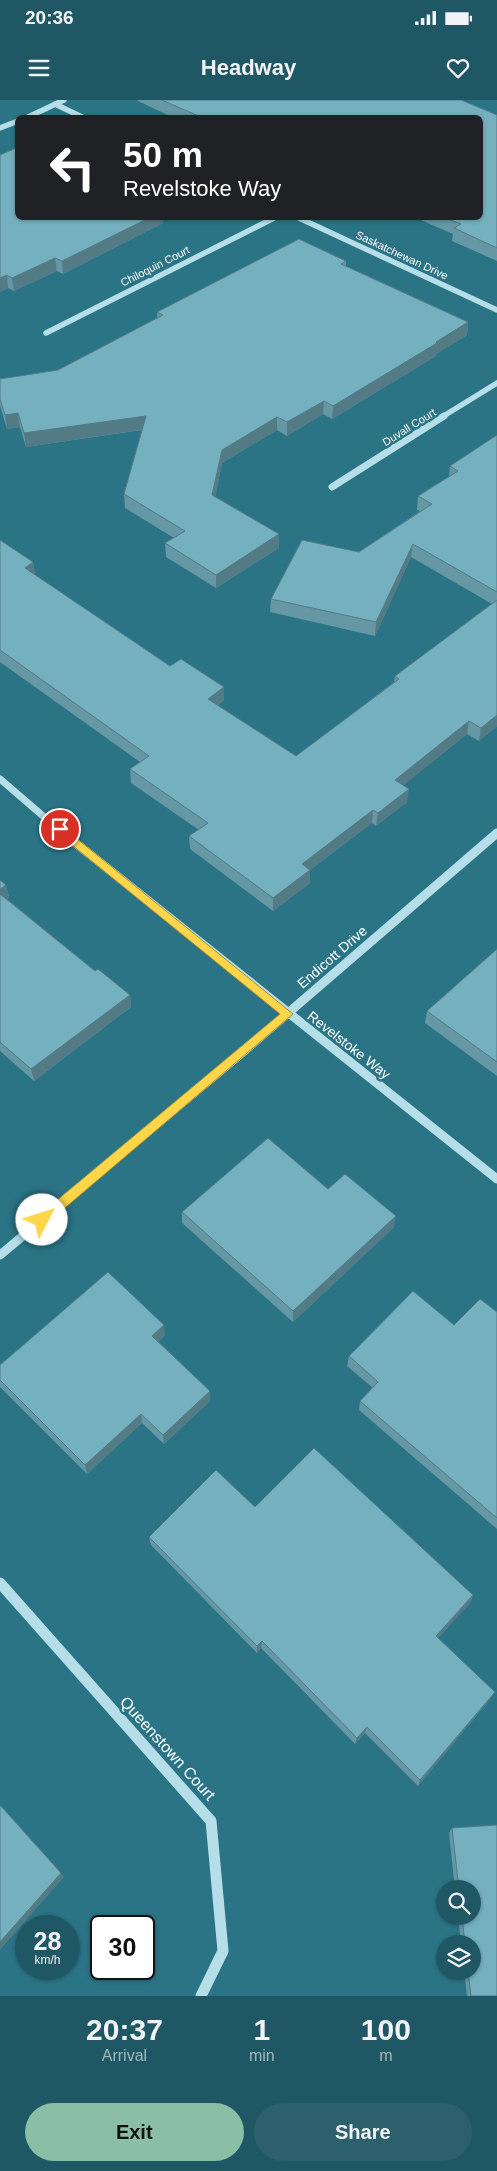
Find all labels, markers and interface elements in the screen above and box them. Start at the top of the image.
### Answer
text: 20:36 [25,7,74,28]
icon: menu [25,54,53,82]
icon: heart [444,54,472,82]
text: Headway [201,55,296,80]
icon: left [40,135,105,200]
text: 50 m [123,135,203,174]
text: Revelstoke Way [123,176,281,201]
street label: Saskatchewan Drive [354,228,450,282]
street label: Chiloquin Court [118,243,192,289]
street label: Duvall Court [380,406,438,448]
pin [39,808,81,850]
icon: arrive [46,815,74,843]
street label: Endicott Drive [294,922,370,992]
street label: Revelstoke Way [304,1008,394,1082]
position arrow [15,1193,67,1245]
street label: Queenstown Court [117,1693,219,1804]
map controls [436,1880,481,1980]
button: search [436,1880,481,1925]
speed limit sign: 30 [90,1915,155,1980]
text: 28 [34,1927,61,1955]
button: layers [436,1935,481,1980]
text: km/h [34,1953,61,1967]
text: 20:37 [86,2013,163,2046]
text: 1 [253,2013,270,2046]
text: 100 [361,2013,411,2046]
text: Arrival [102,2047,147,2064]
text: min [249,2047,275,2064]
text: m [379,2047,392,2064]
button: Exit [25,2103,244,2161]
button: Share [254,2103,472,2161]

